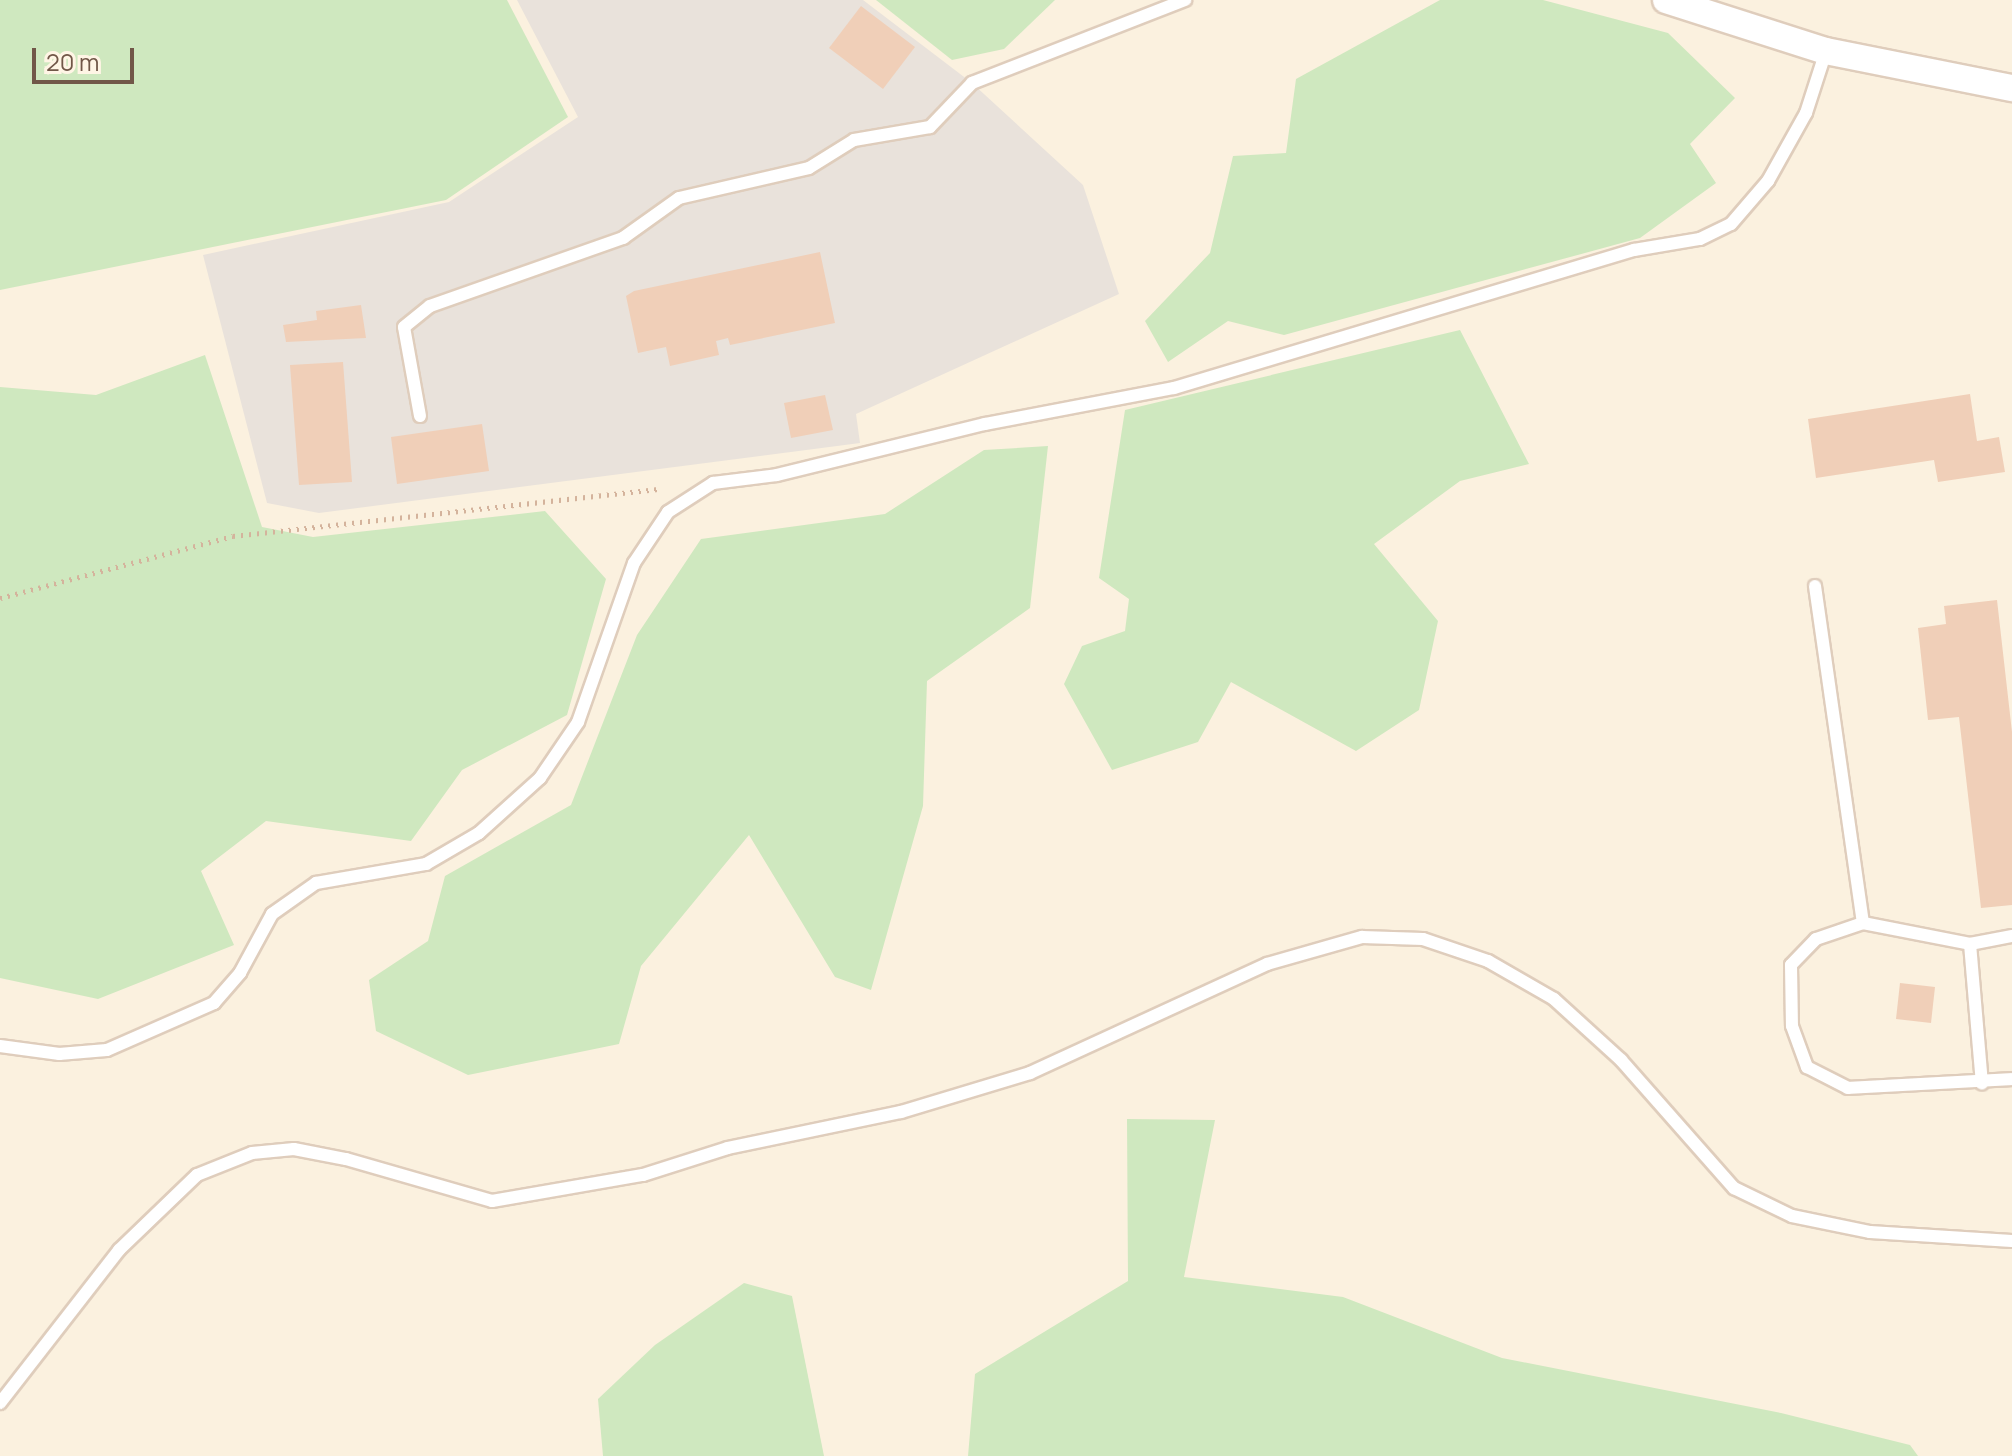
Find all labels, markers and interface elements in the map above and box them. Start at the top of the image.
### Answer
scale bar [36,32,138,82]
text: 20 m [46,45,99,78]

